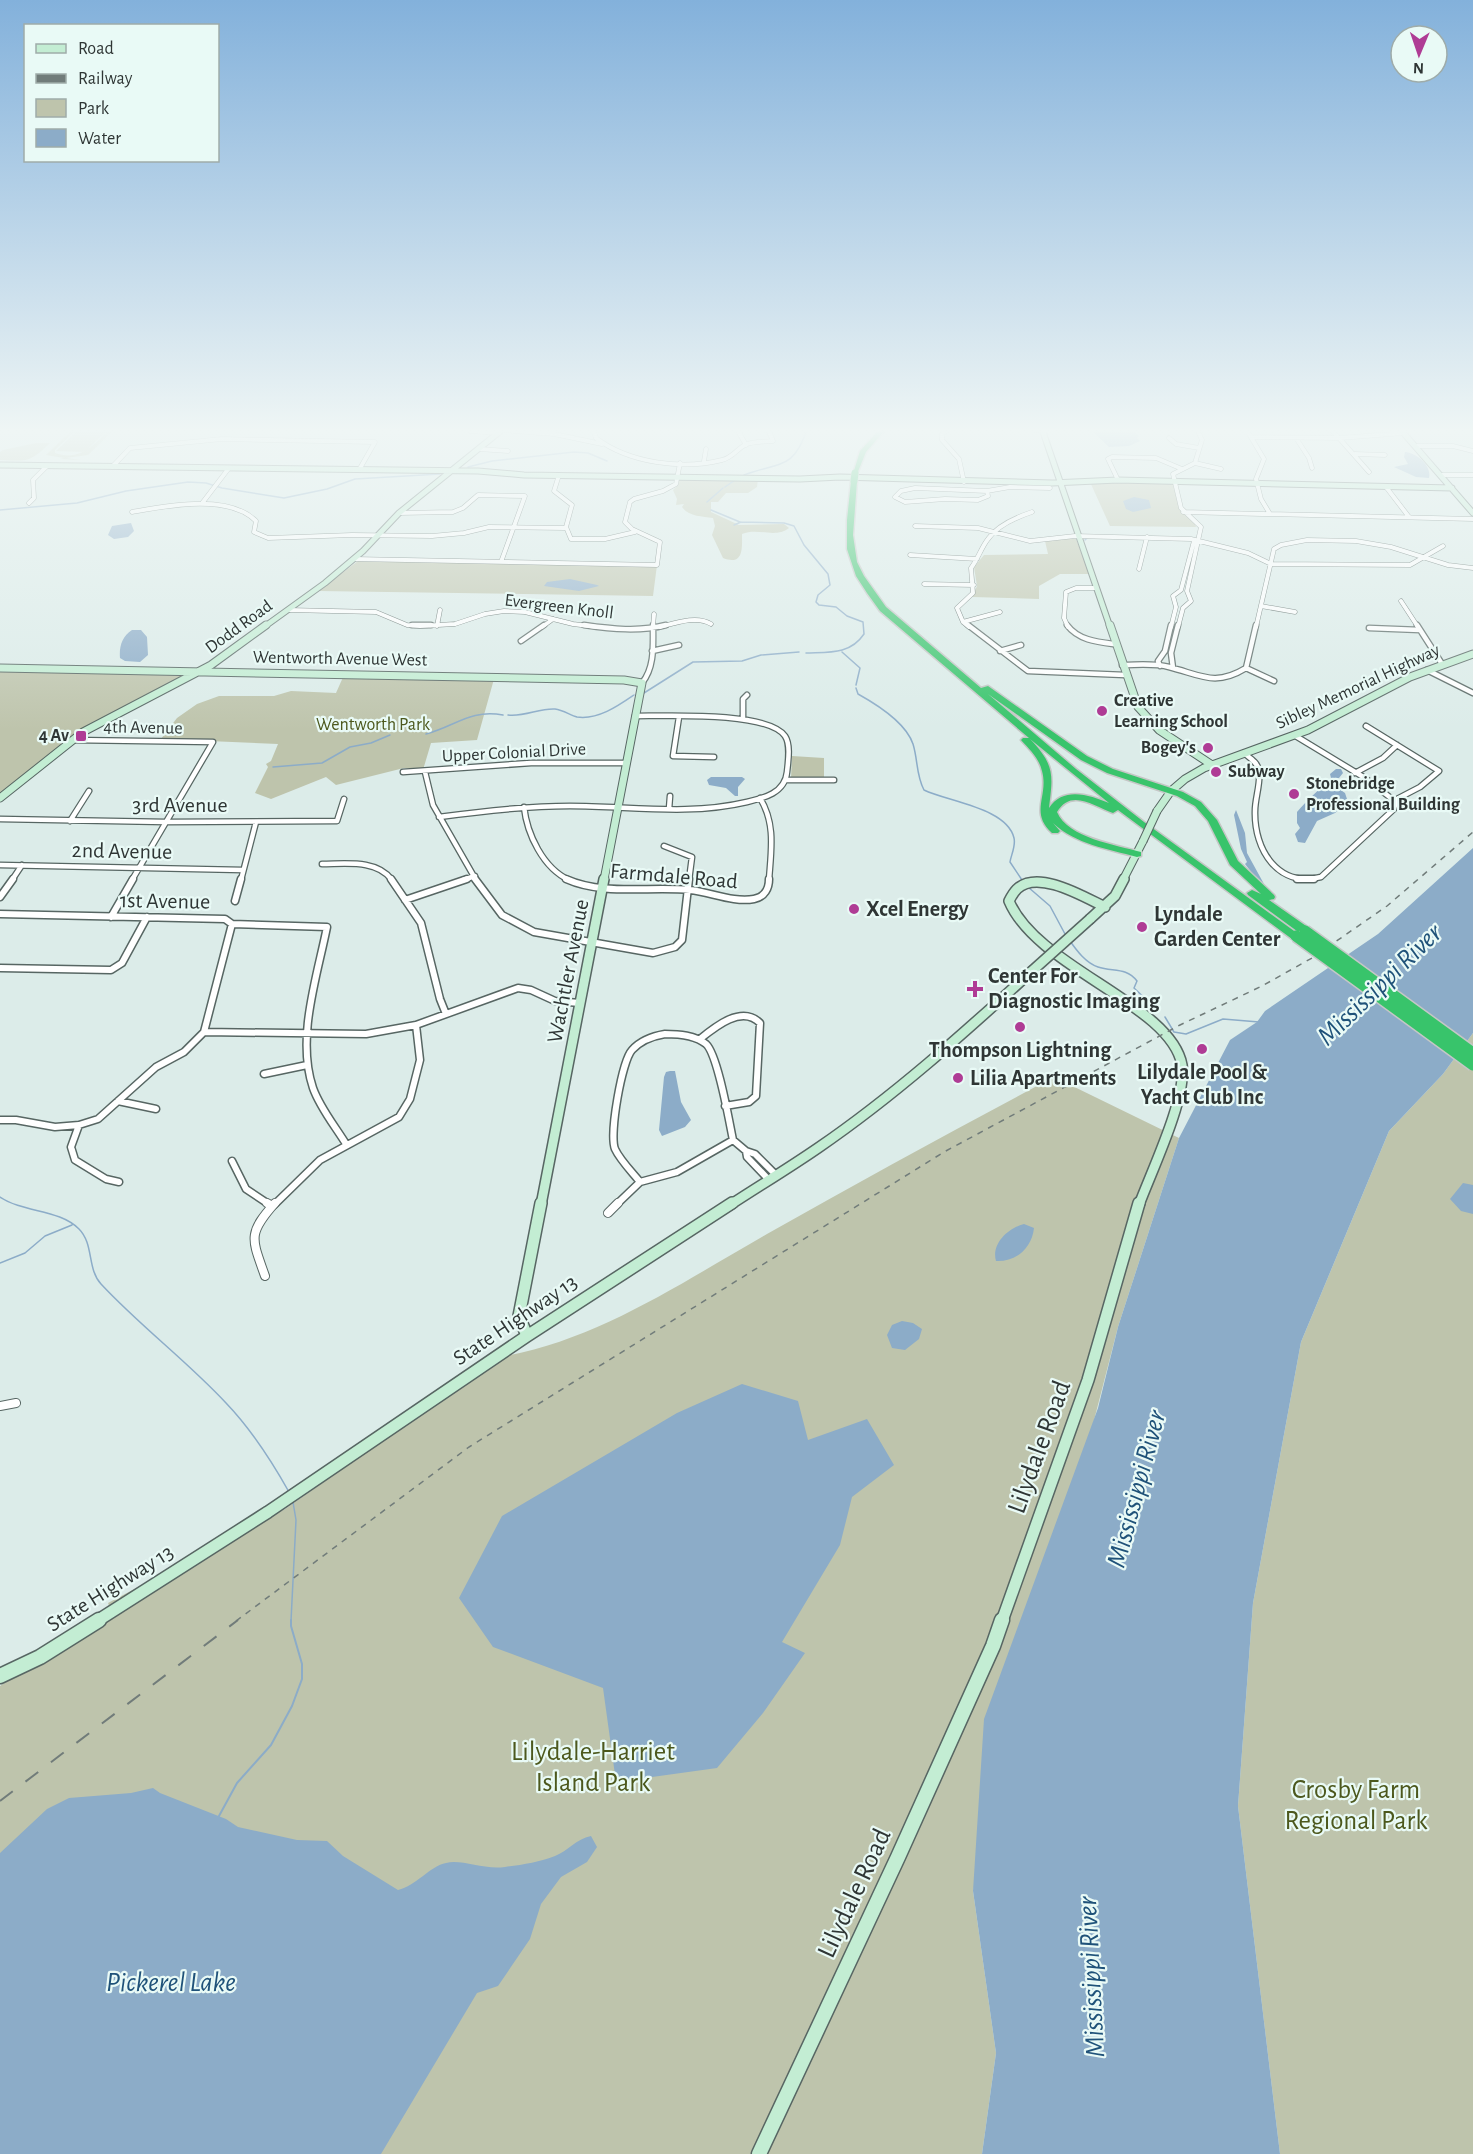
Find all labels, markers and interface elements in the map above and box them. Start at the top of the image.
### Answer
legend [24,24,219,162]
north arrow [1389,24,1449,84]
text: Road [78,40,114,58]
text: N [1413,60,1424,76]
text: Railway [78,70,133,88]
text: Park [78,100,110,118]
text: Water [78,130,121,148]
street label: Evergreen Knoll [503,591,615,623]
street label: Dodd Road [202,597,276,657]
street label: Sibley Memorial Highway [1273,641,1443,733]
street label: Wentworth Avenue West [253,648,428,670]
place label: Creative Learning School [1114,692,1228,731]
marker: Creative Learning School [1095,704,1109,718]
park label: Wentworth Park [316,716,431,734]
street label: 4th Avenue [103,718,183,738]
place label: 4 Av [39,727,69,745]
marker: 4 Av [74,729,88,743]
place label: Bogey's [1141,739,1196,757]
street label: Upper Colonial Drive [442,740,586,766]
marker: Bogey's [1201,741,1215,755]
place label: Subway [1228,763,1285,781]
marker: Subway [1209,765,1223,779]
place label: Stonebridge Professional Building [1306,775,1461,814]
marker: Stonebridge Professional Building [1287,787,1301,801]
street label: 3rd Avenue [132,794,228,816]
street label: 2nd Avenue [72,839,172,863]
street label: Farmdale Road [609,859,739,893]
street label: 1st Avenue [120,889,210,913]
street label: Wachtler Avenue [543,897,593,1045]
place label: Xcel Energy [866,898,969,921]
marker: Xcel Energy [847,902,861,916]
place label: Lyndale Garden Center [1154,903,1281,950]
water label: Mississippi River [1312,918,1448,1051]
marker: Lyndale Garden Center [1135,920,1149,934]
place label: Center For Diagnostic Imaging [988,965,1161,1012]
marker: Center For Diagnostic Imaging [966,980,984,998]
marker: Thompson Lightning [1013,1020,1027,1034]
place label: Thompson Lightning [929,1039,1112,1061]
marker: Lilydale Pool & Yacht Club Inc [1195,1042,1209,1056]
place label: Lilydale Pool & Yacht Club Inc [1137,1061,1267,1108]
place label: Lilia Apartments [970,1067,1116,1089]
marker: Lilia Apartments [951,1071,965,1085]
street label: State Highway 13 [449,1271,581,1369]
street label: Lilydale Road [1002,1377,1076,1517]
water label: Mississippi River [1103,1407,1172,1570]
street label: State Highway 13 [43,1540,177,1636]
park label: Lilydale-Harriet Island Park [511,1738,675,1796]
park label: Crosby Farm Regional Park [1285,1776,1428,1834]
street label: Lilydale Road [812,1824,897,1962]
water label: Mississippi River [1074,1895,1110,2058]
water label: Pickerel Lake [106,1969,236,1997]

